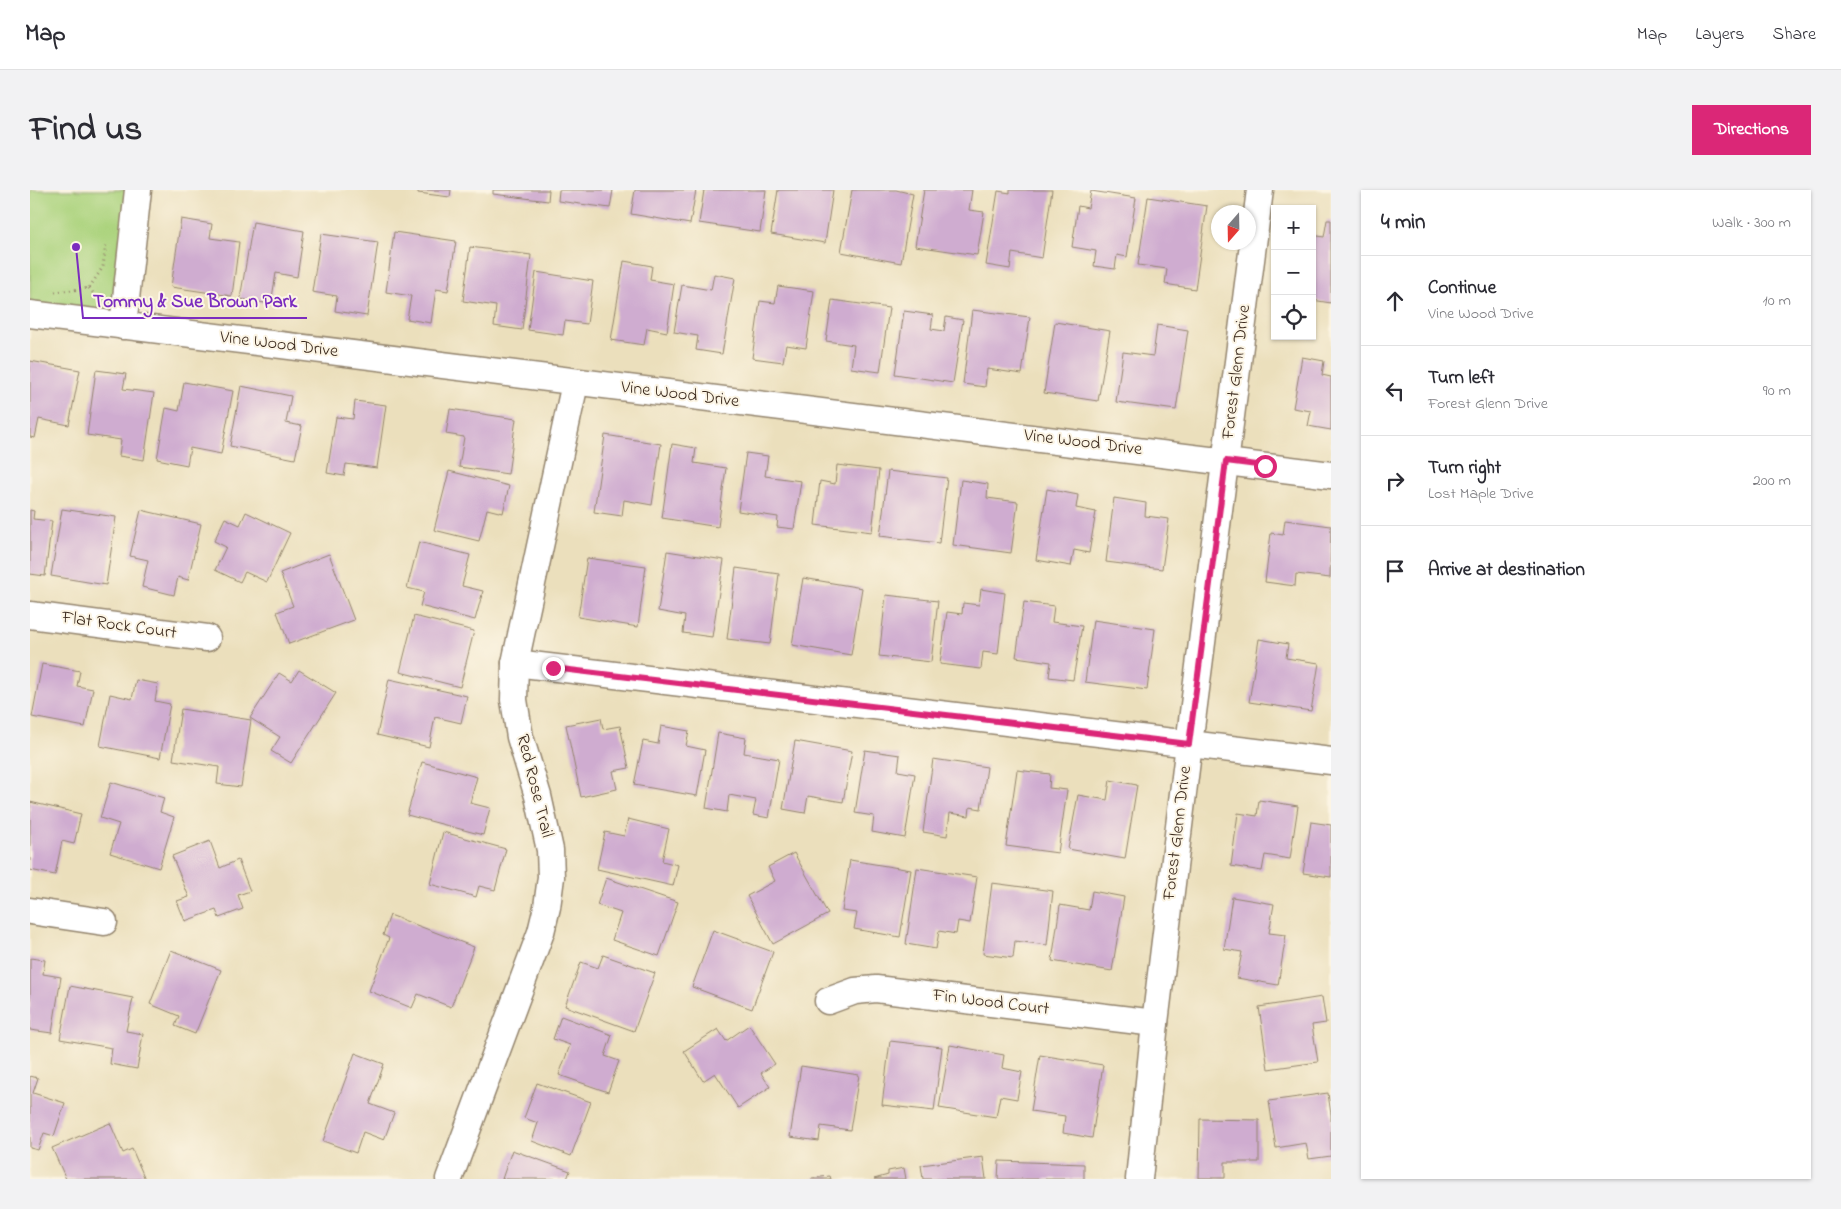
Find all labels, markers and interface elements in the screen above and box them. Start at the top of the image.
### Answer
text: Map [25,17,66,52]
text: Map [1637,22,1667,48]
text: Layers [1695,22,1745,48]
text: Share [1773,22,1816,48]
text: Find us [30,105,142,156]
button: Directions [1692,105,1811,155]
north arrow [1211,205,1256,250]
map controls [1271,205,1316,340]
button: + [1271,205,1316,250]
text: 4 min [1381,208,1425,238]
text: Walk · 300 m [1712,211,1791,235]
button: − [1271,250,1316,295]
text: Continue [1428,275,1496,302]
callout: Tommy & Sue Brown Park [83,284,307,318]
icon: ahead [1381,287,1409,315]
text: Tommy & Sue Brown Park [93,289,298,318]
text: 10 m [1763,289,1791,313]
button: locate [1271,295,1316,340]
text: Vine Wood Drive [1428,302,1534,326]
street label: Forest Glenn Drive [1216,303,1258,442]
street label: Vine Wood Drive [217,325,341,365]
text: Turn left [1428,365,1495,392]
street label: Vine Wood Drive [618,375,742,415]
icon: left [1381,377,1409,405]
text: 90 m [1763,379,1791,403]
text: Forest Glenn Drive [1428,392,1548,416]
street label: Vine Wood Drive [1021,423,1145,463]
route start [1254,455,1277,478]
text: Turn right [1428,455,1501,482]
icon: right [1381,467,1409,495]
text: 200 m [1753,469,1791,493]
text: Lost Maple Drive [1428,482,1534,506]
icon: arrive [1381,557,1409,585]
text: Arrive at destination [1428,557,1585,584]
street label: Flat Rock Court [59,605,178,647]
route end [542,657,565,680]
street label: Red Rose Trail [509,732,559,840]
street label: Forest Glenn Drive [1157,764,1199,903]
street label: Fin Wood Court [931,983,1050,1023]

